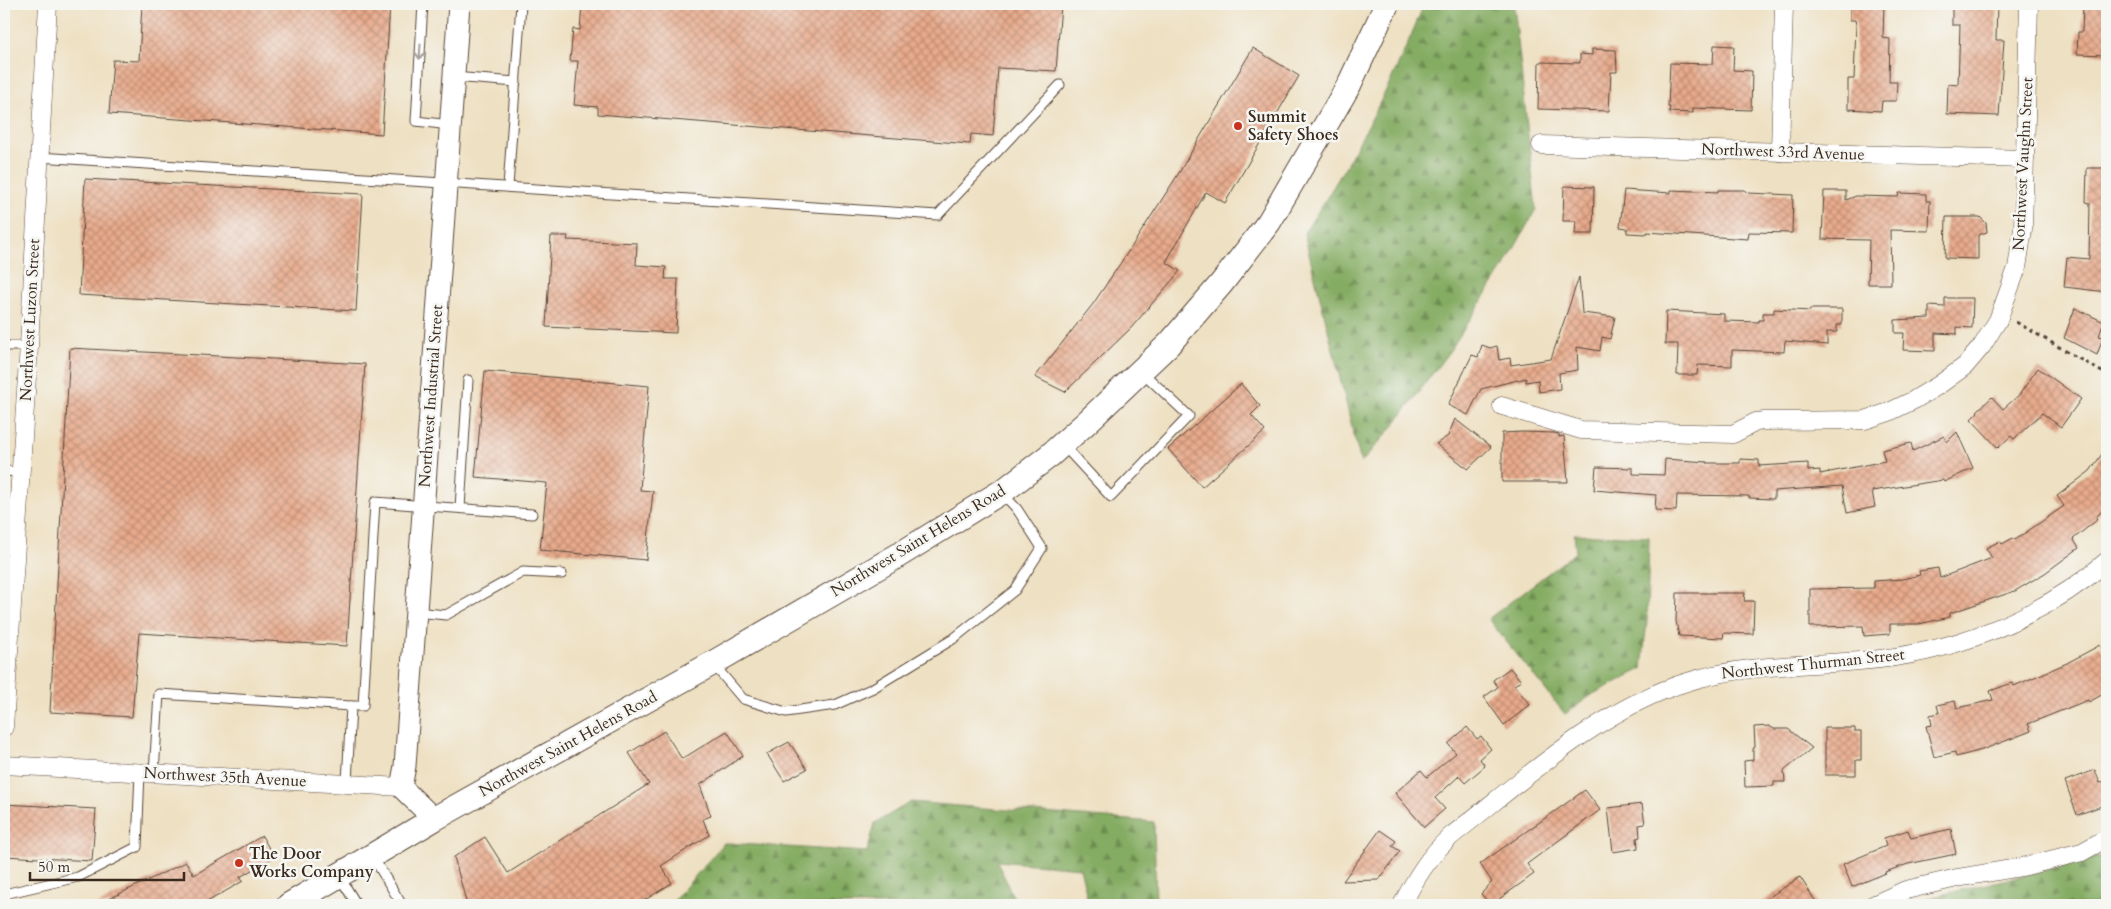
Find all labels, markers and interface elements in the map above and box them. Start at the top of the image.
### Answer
one-way arrow [416,44,425,60]
street label: Northwest Vaughn Street [2007,77,2039,251]
place label: Summit Safety Shoes [1248,106,1339,146]
marker: Summit Safety Shoes [1232,120,1244,132]
street label: Northwest 33rd Avenue [1701,138,1865,166]
street label: Northwest Luzon Street [15,238,45,402]
street label: Northwest Industrial Street [414,304,448,488]
street label: Northwest Saint Helens Road [826,480,1010,602]
street label: Northwest Thurman Street [1720,643,1906,685]
street label: Northwest Saint Helens Road [475,686,661,802]
street label: Northwest 35th Avenue [143,762,307,792]
place label: The Door Works Company [248,843,374,883]
scale bar [30,849,184,881]
text: 50 m [38,857,70,877]
marker: The Door Works Company [233,857,245,869]

